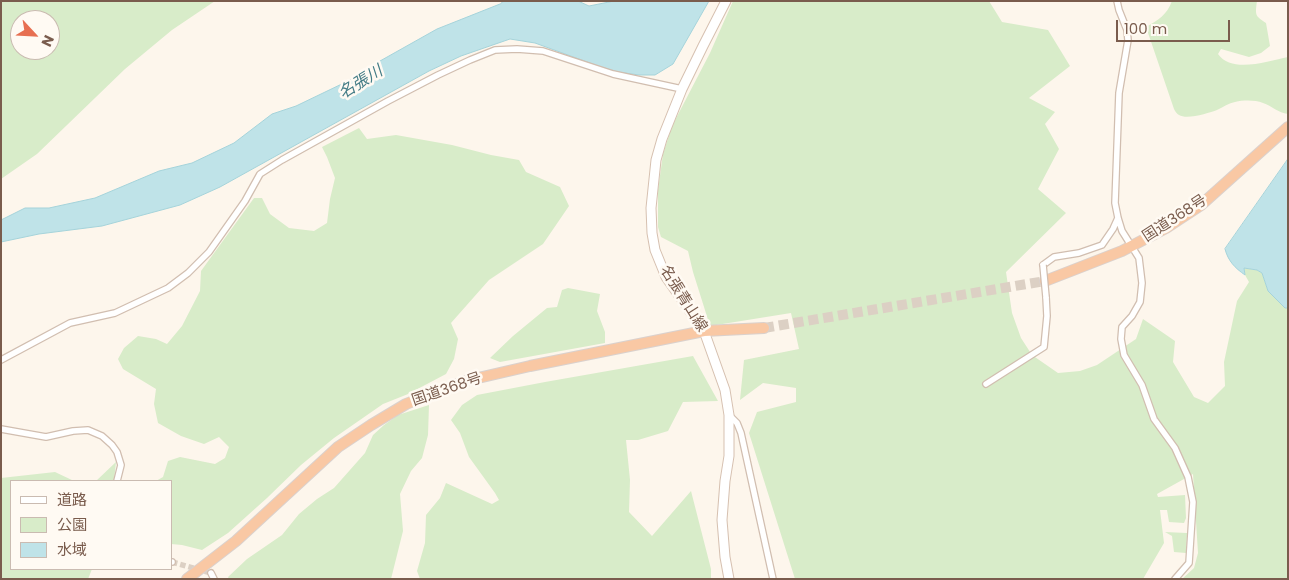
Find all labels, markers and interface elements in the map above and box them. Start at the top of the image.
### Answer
north arrow [10,10,60,60]
scale bar [1119,10,1233,42]
text: 100 m [1124,18,1167,39]
text: N [36,32,59,50]
water label: 名張川 [336,62,386,104]
street label: 国道368号 [1140,192,1210,246]
street label: 名張青山線 [655,262,711,336]
street label: 国道368号 [410,370,484,410]
legend [10,480,172,570]
text: 道路 [57,489,87,510]
text: 公園 [57,514,87,535]
text: 水域 [57,539,87,560]

